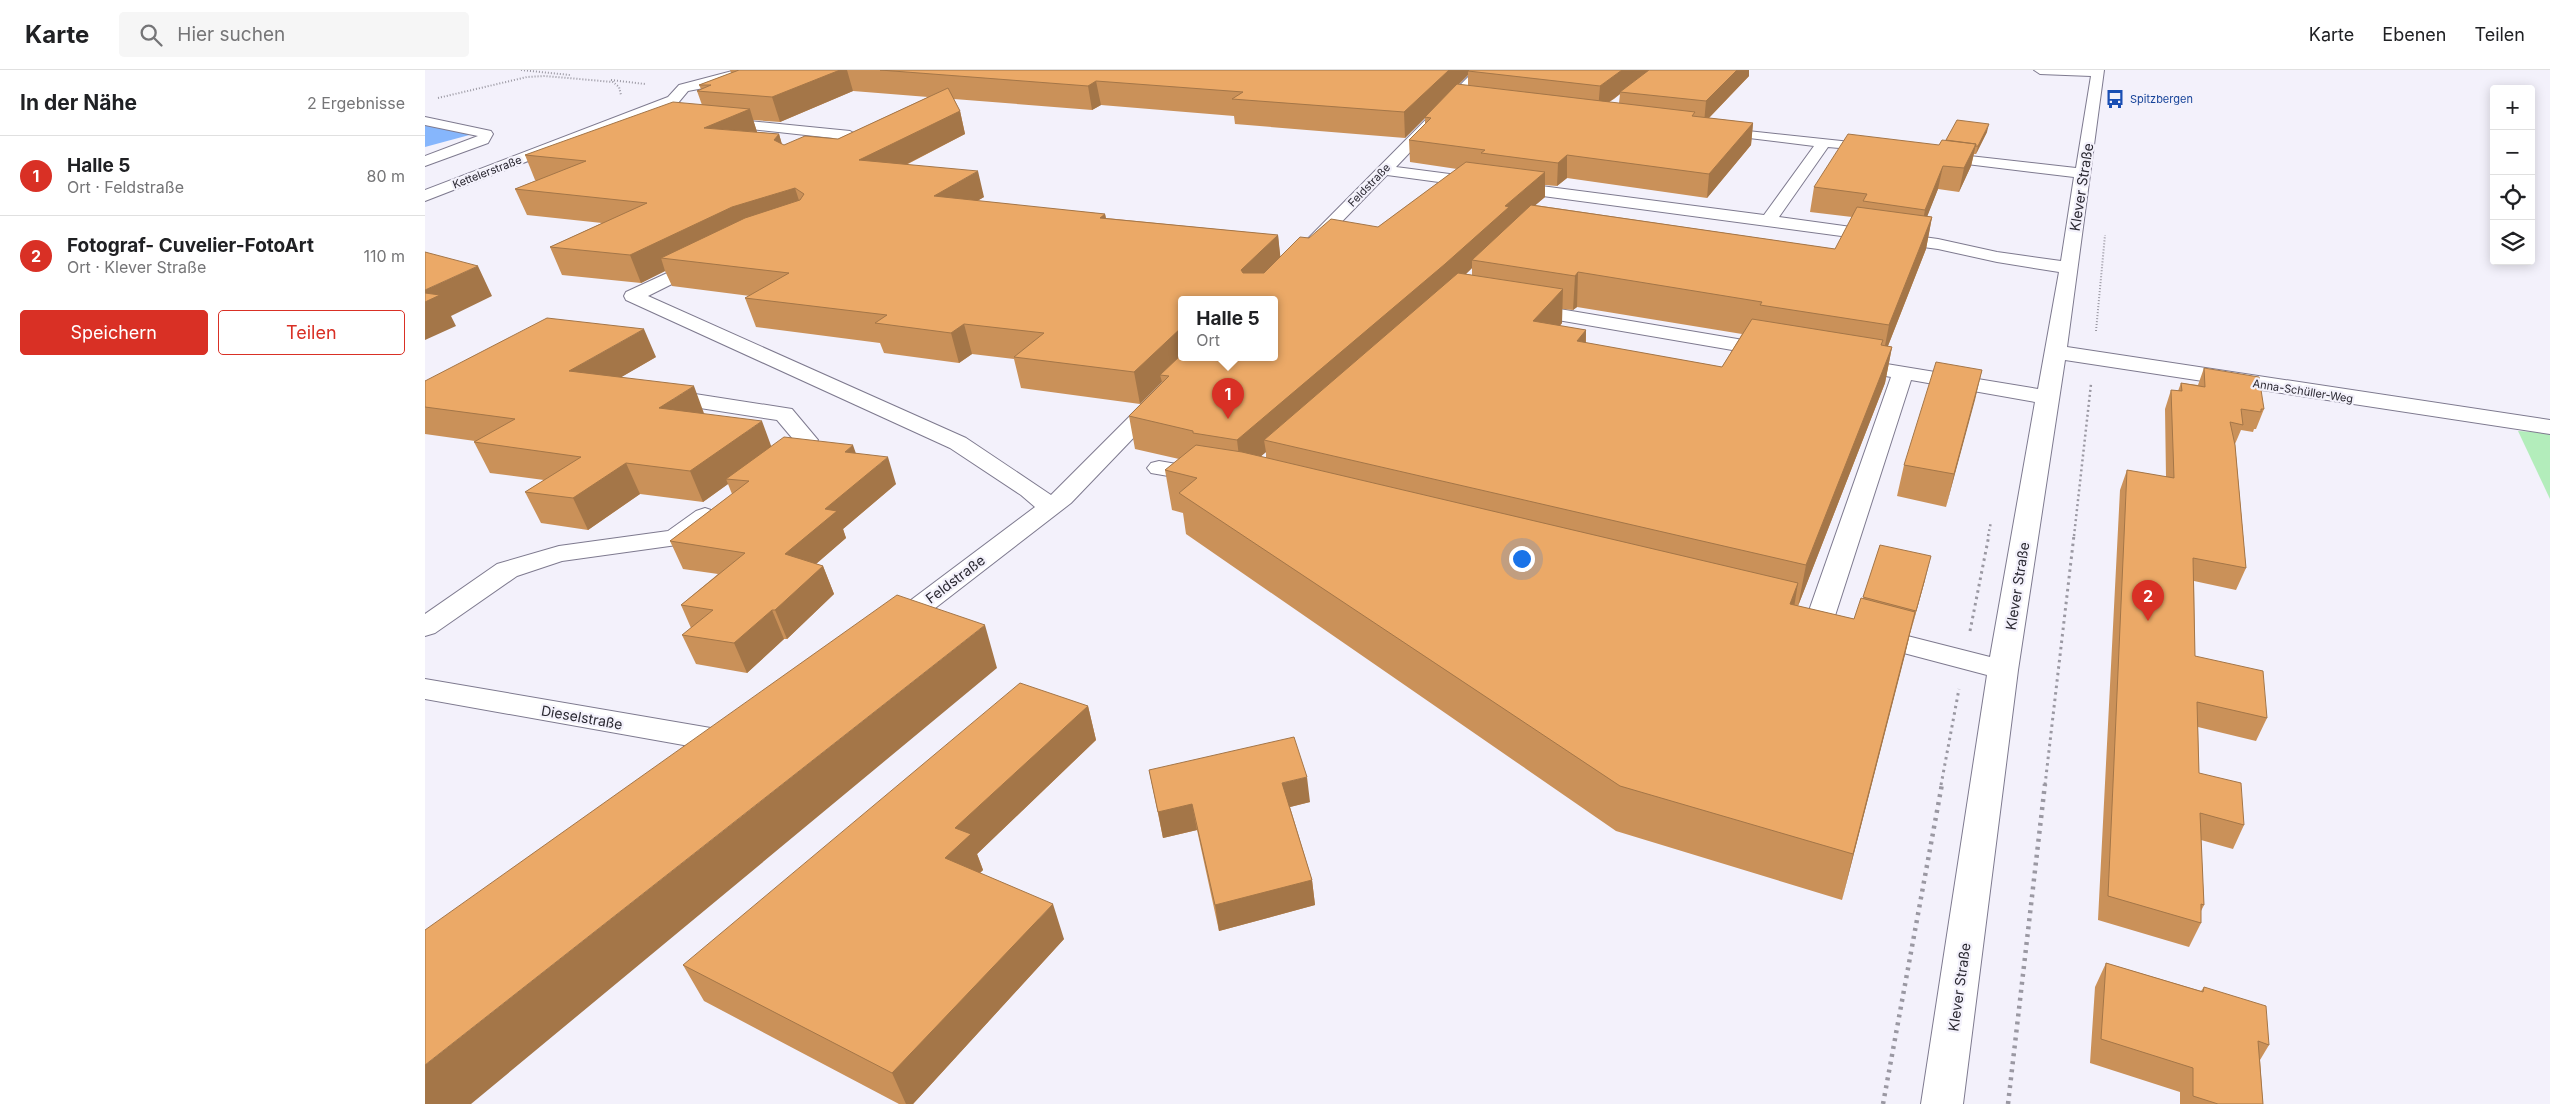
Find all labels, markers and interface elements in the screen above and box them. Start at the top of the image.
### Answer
search box [119,12,469,57]
text: Karte [25,20,89,49]
icon: search [137,21,165,49]
text: Hier suchen [177,23,285,46]
text: Karte [2309,24,2354,45]
text: Ebenen [2382,24,2446,45]
text: Teilen [2474,24,2525,45]
map controls [2490,85,2535,265]
button: + [2490,85,2535,130]
bus stop icon: Spitzbergen [2104,88,2126,110]
text: In der Nähe [20,90,137,115]
place label: Spitzbergen [2130,92,2193,106]
text: 2 Ergebnisse [307,93,405,113]
button: − [2490,130,2535,175]
street label: Klever Straße [2066,142,2096,232]
street label: Kettelerstraße [451,152,523,192]
text: Halle 5 [67,154,131,177]
street label: Feldstraße [1345,160,1393,210]
text: 1 [33,166,39,186]
text: 80 m [366,166,405,186]
button: locate [2490,175,2535,220]
text: Ort · Feldstraße [67,177,184,197]
button: layers [2490,220,2535,265]
text: Fotograf- Cuvelier-FotoArt [67,234,314,257]
text: 2 [31,246,41,266]
text: 110 m [363,246,405,266]
text: Ort · Klever Straße [67,257,206,277]
popup [1178,296,1278,361]
text: Halle 5 [1196,307,1260,330]
button: Speichern [20,310,208,355]
button: Teilen [218,310,405,355]
text: Ort [1196,330,1220,350]
street label: Anna-Schüller-Weg [2252,376,2354,406]
pin: 1 [1212,378,1244,419]
street label: Klever Straße [2002,541,2032,631]
your location [1509,546,1535,572]
street label: Feldstraße [922,551,988,607]
pin: 2 [2132,580,2164,621]
street label: Dieselstraße [540,701,624,733]
street label: Klever Straße [1944,942,1974,1032]

